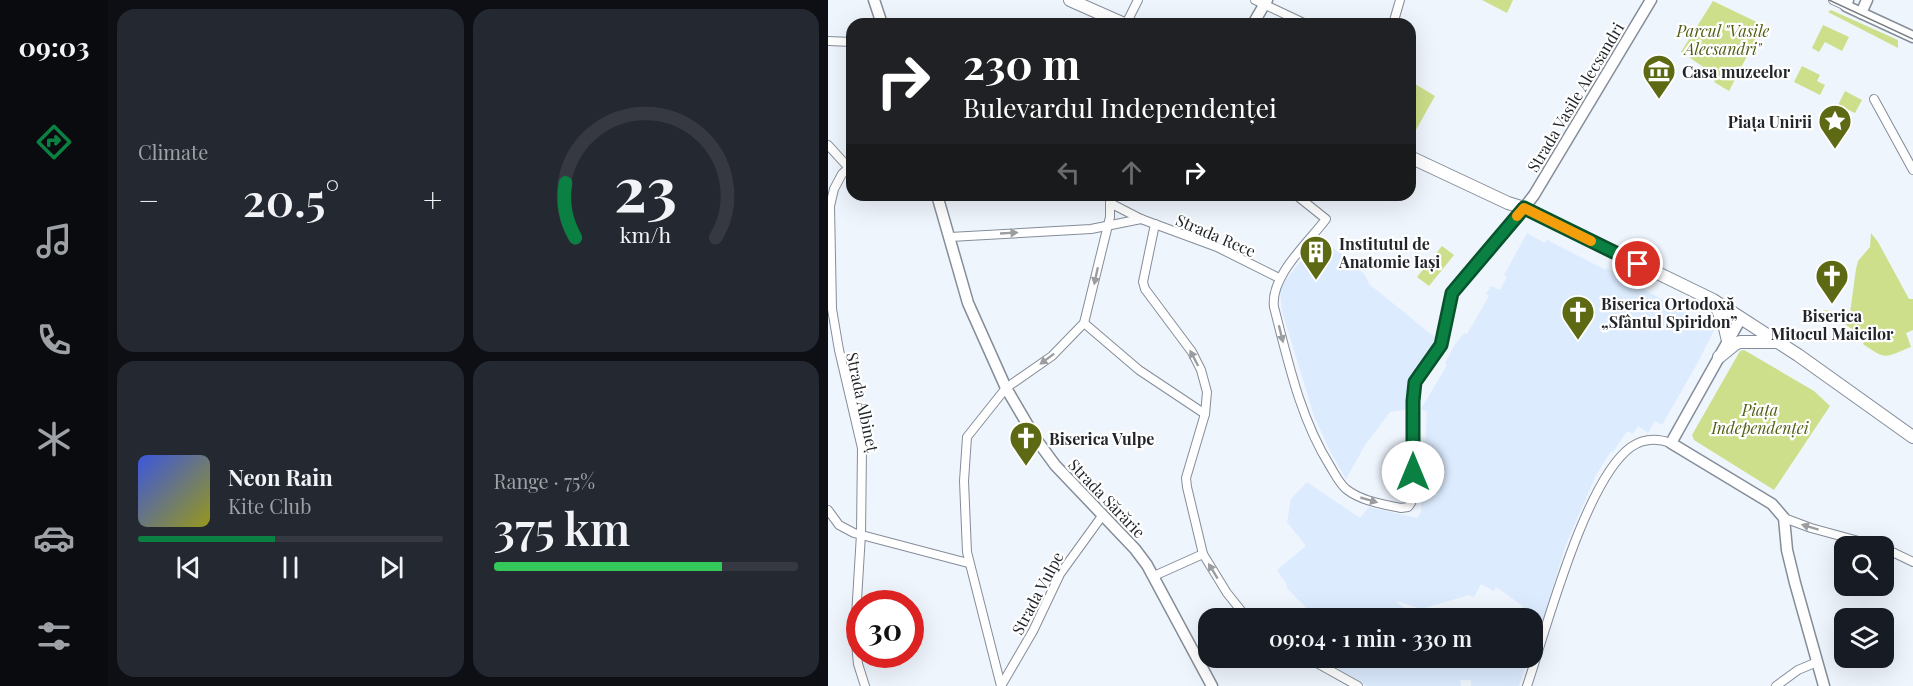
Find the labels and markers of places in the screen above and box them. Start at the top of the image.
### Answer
museum icon: Casa muzeelor [1641,53,1677,100]
place label: Casa muzeelor [1682,61,1791,82]
place icon: Piața Unirii [1817,103,1853,150]
place label: Piața Unirii [1728,111,1812,133]
place label: Institutul de Anatomie Iași [1338,233,1440,273]
building icon: Institutul de Anatomie Iași [1298,234,1334,281]
pin [1612,238,1663,289]
church icon: Biserica Mitocul Maicilor [1814,258,1850,305]
place label: Biserica Ortodoxă „Sfântul Spiridon” [1601,293,1738,332]
church icon: Biserica Ortodoxă „Sfântul Spiridon” [1560,294,1596,341]
place label: Biserica Mitocul Maicilor [1770,305,1894,344]
church icon: Biserica Vulpe [1008,420,1044,467]
place label: Biserica Vulpe [1049,428,1154,449]

